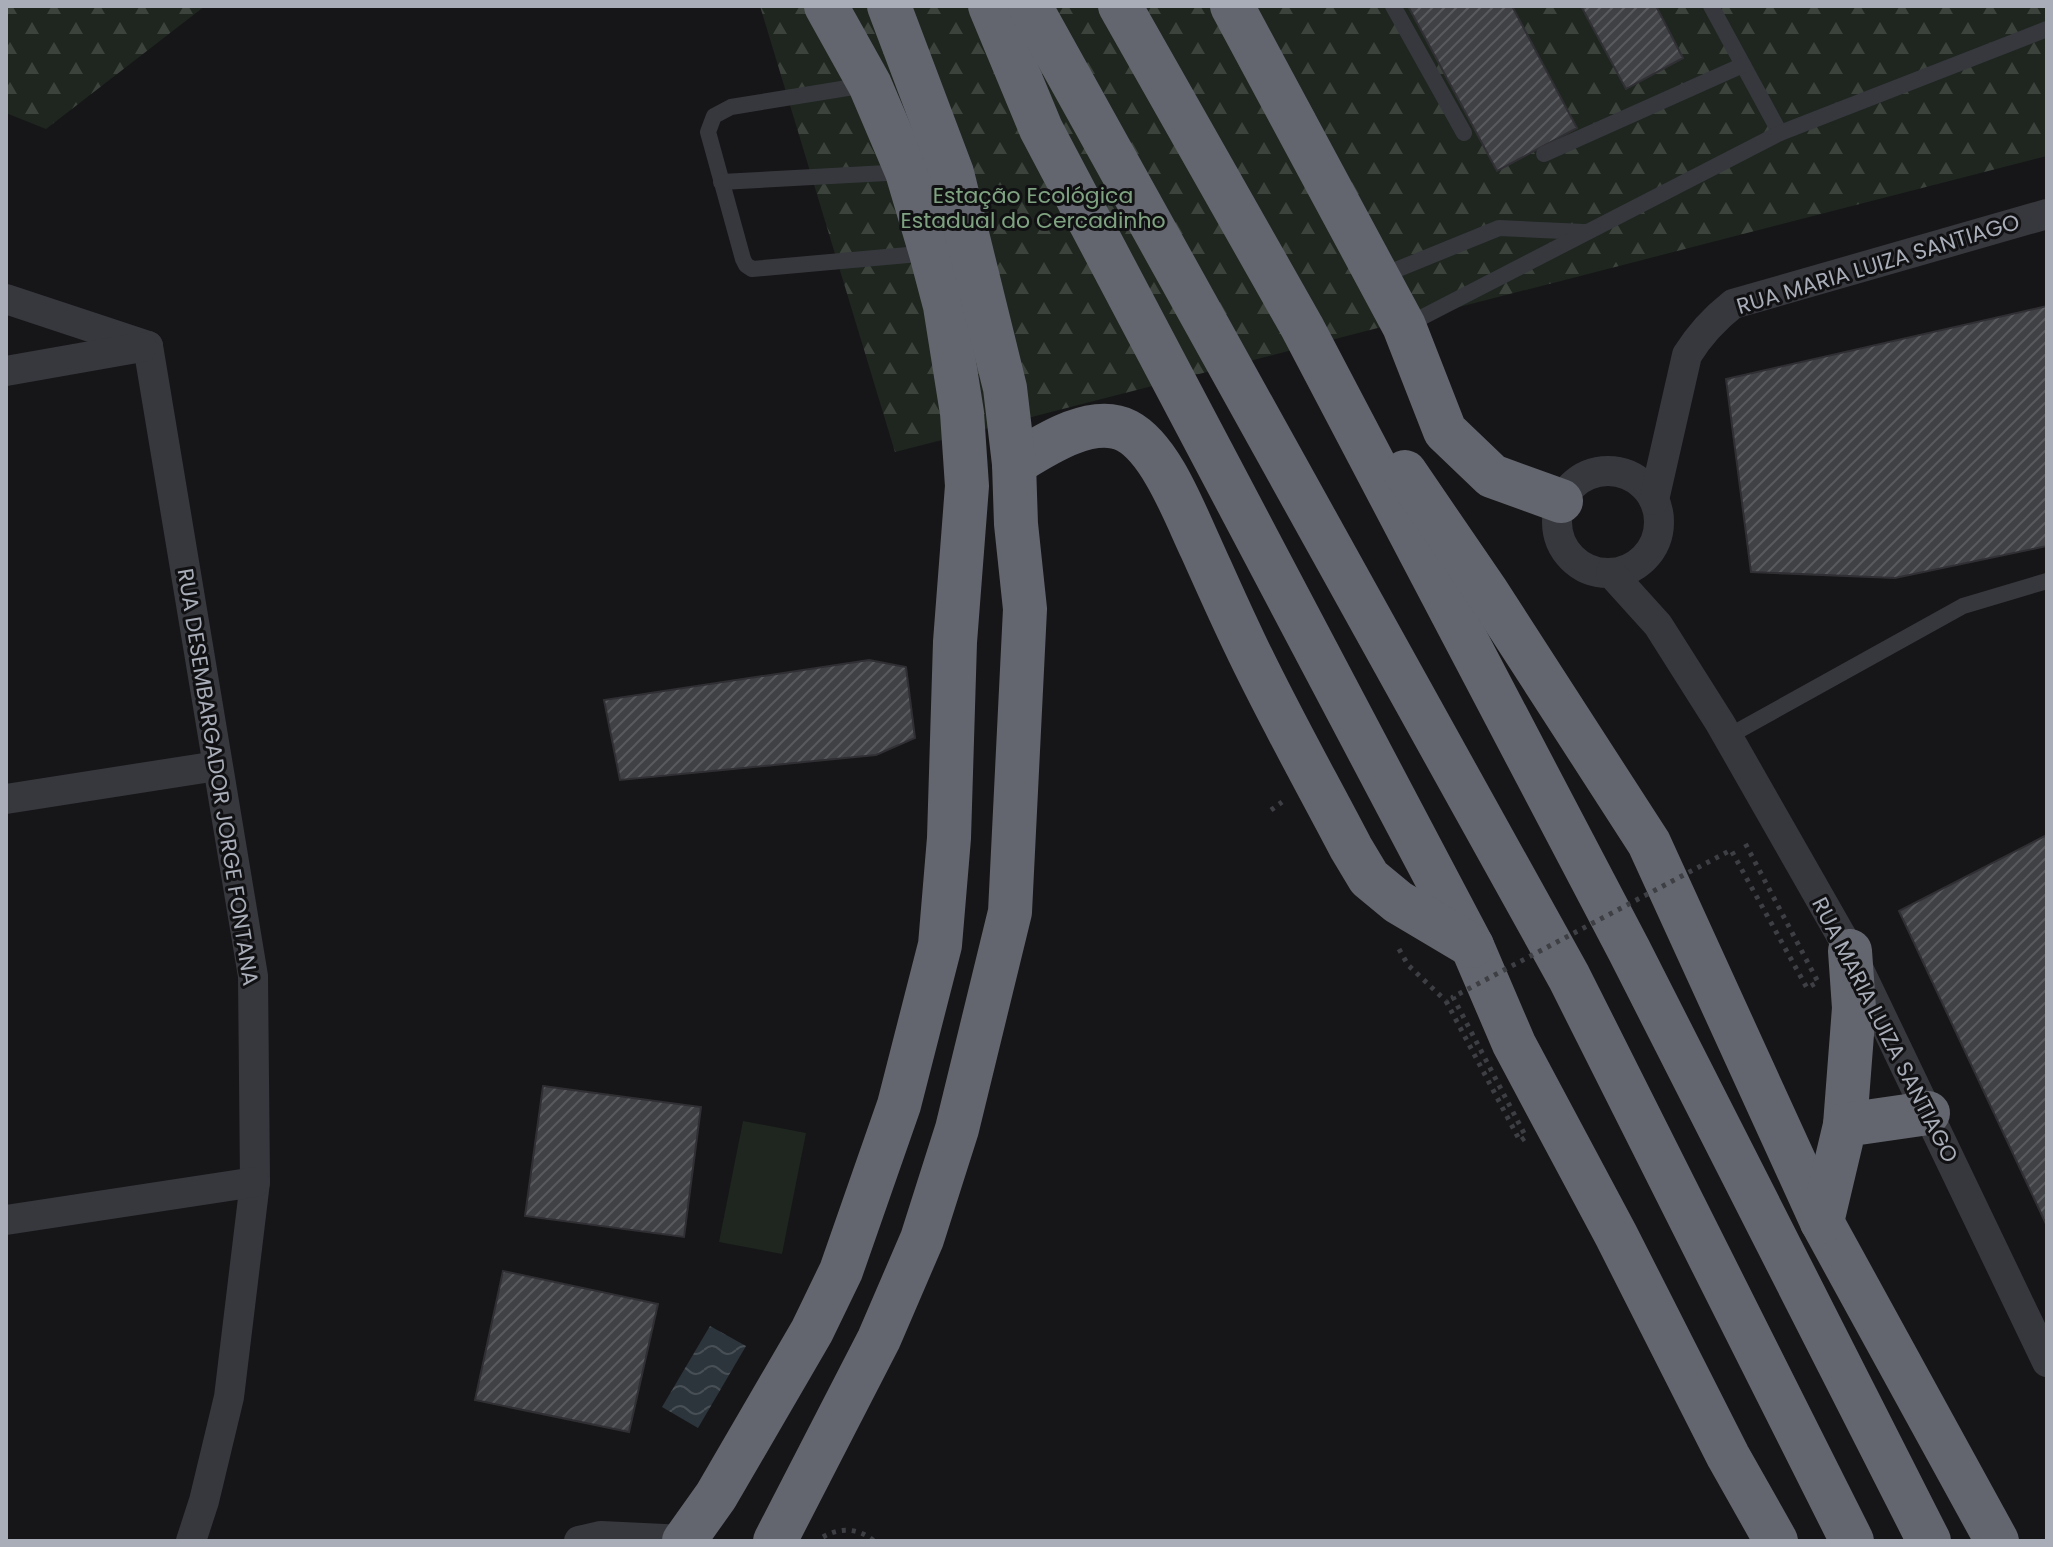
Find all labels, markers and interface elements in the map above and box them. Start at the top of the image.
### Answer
park label: Estação Ecológica Estadual do Cercadinho [900,180,1166,236]
street label: RUA MARIA LUIZA SANTIAGO [1733,206,2023,322]
street label: RUA DESEMBARGADOR JORGE FONTANA [170,566,266,988]
street label: RUA MARIA LUIZA SANTIAGO [1804,892,1966,1168]

